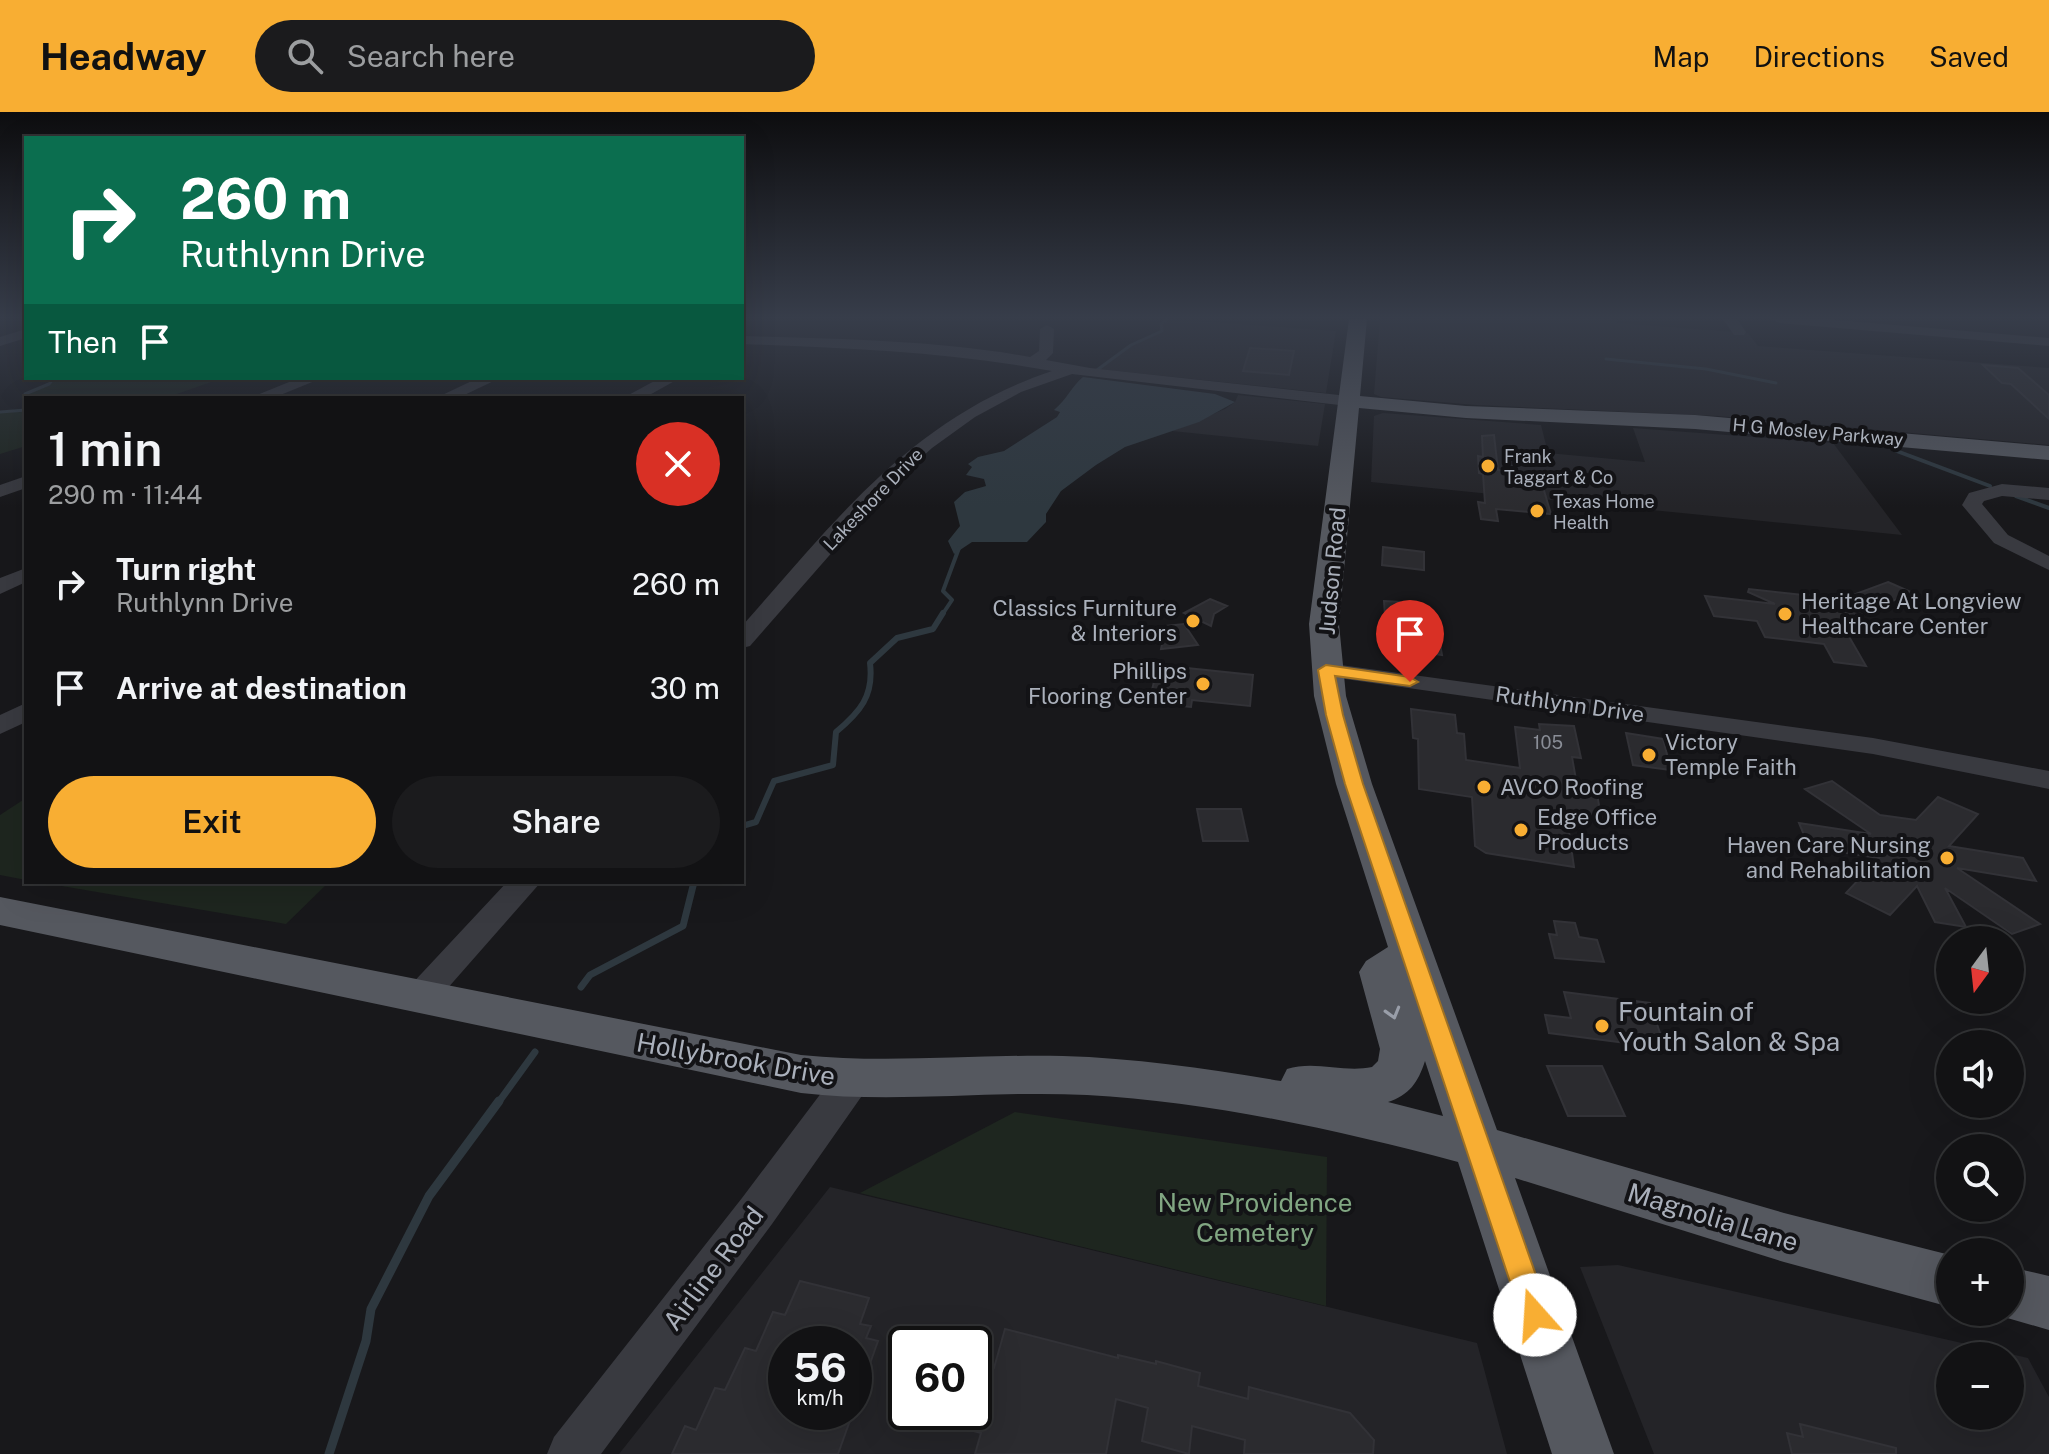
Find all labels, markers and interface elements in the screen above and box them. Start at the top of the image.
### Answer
search box [255,20,815,92]
text: Headway [40,34,207,79]
icon: search [283,34,327,78]
text: Search here [347,38,515,74]
text: Map [1653,40,1709,73]
text: Directions [1753,40,1885,73]
text: Saved [1929,40,2009,73]
text: 260 m [180,166,351,232]
icon: right [48,168,152,272]
text: Ruthlynn Drive [180,233,426,275]
icon: arrive [133,320,177,364]
text: Then [48,324,117,360]
street label: H G Mosley Parkway [1732,414,1905,450]
text: 1 min [48,420,162,477]
button: close [636,422,720,506]
street label: Lakeshore Drive [819,444,927,554]
place label: Frank Taggart & Co [1504,446,1613,488]
marker: Frank Taggart & Co [1479,457,1497,475]
text: 290 m · 11:44 [48,479,202,510]
place label: Texas Home Health [1553,491,1655,533]
marker: Texas Home Health [1528,502,1546,520]
street label: Judson Road [1313,506,1351,636]
text: Turn right [116,551,256,587]
icon: right [48,562,92,606]
text: 260 m [632,566,720,602]
text: Ruthlynn Drive [116,587,293,618]
place label: Heritage At Longview Healthcare Center [1801,588,2021,639]
place label: Classics Furniture & Interiors [993,595,1177,646]
pin [1376,600,1444,682]
marker: Heritage At Longview Healthcare Center [1776,605,1794,623]
marker: Classics Furniture & Interiors [1184,612,1202,630]
icon: arrive [1388,612,1432,656]
place label: Phillips Flooring Center [1028,658,1187,709]
icon: arrive [48,666,92,710]
text: Arrive at destination [116,670,407,706]
text: 30 m [650,670,720,706]
marker: Phillips Flooring Center [1194,675,1212,693]
street label: Ruthlynn Drive [1494,681,1646,727]
place label: Victory Temple Faith [1665,729,1797,780]
house number: 105 [1533,732,1563,753]
marker: Victory Temple Faith [1640,746,1658,764]
place label: AVCO Roofing [1500,774,1644,800]
button: Exit [48,776,376,868]
button: Share [392,776,720,868]
marker: AVCO Roofing [1475,778,1493,796]
place label: Edge Office Products [1537,804,1657,855]
marker: Edge Office Products [1512,821,1530,839]
place label: Haven Care Nursing and Rehabilitation [1727,832,1931,883]
marker: Haven Care Nursing and Rehabilitation [1938,849,1956,867]
north arrow [1936,926,2024,1014]
map controls [1936,926,2024,1430]
place label: Fountain of Youth Salon & Spa [1618,996,1840,1057]
one-way arrow [1383,1005,1400,1019]
marker: Fountain of Youth Salon & Spa [1593,1017,1611,1035]
street label: Hollybrook Drive [634,1026,838,1092]
button: sound [1936,1030,2024,1118]
button: search [1936,1134,2024,1222]
street label: Magnolia Lane [1624,1176,1802,1258]
park label: New Providence Cemetery [1158,1187,1353,1248]
street label: Airline Road [656,1200,770,1336]
button: + [1936,1238,2024,1326]
position arrow [1493,1273,1577,1357]
speed limit sign: 60 [888,1326,992,1430]
button: − [1936,1342,2024,1430]
text: 56 [793,1344,847,1391]
text: km/h [796,1386,844,1410]

